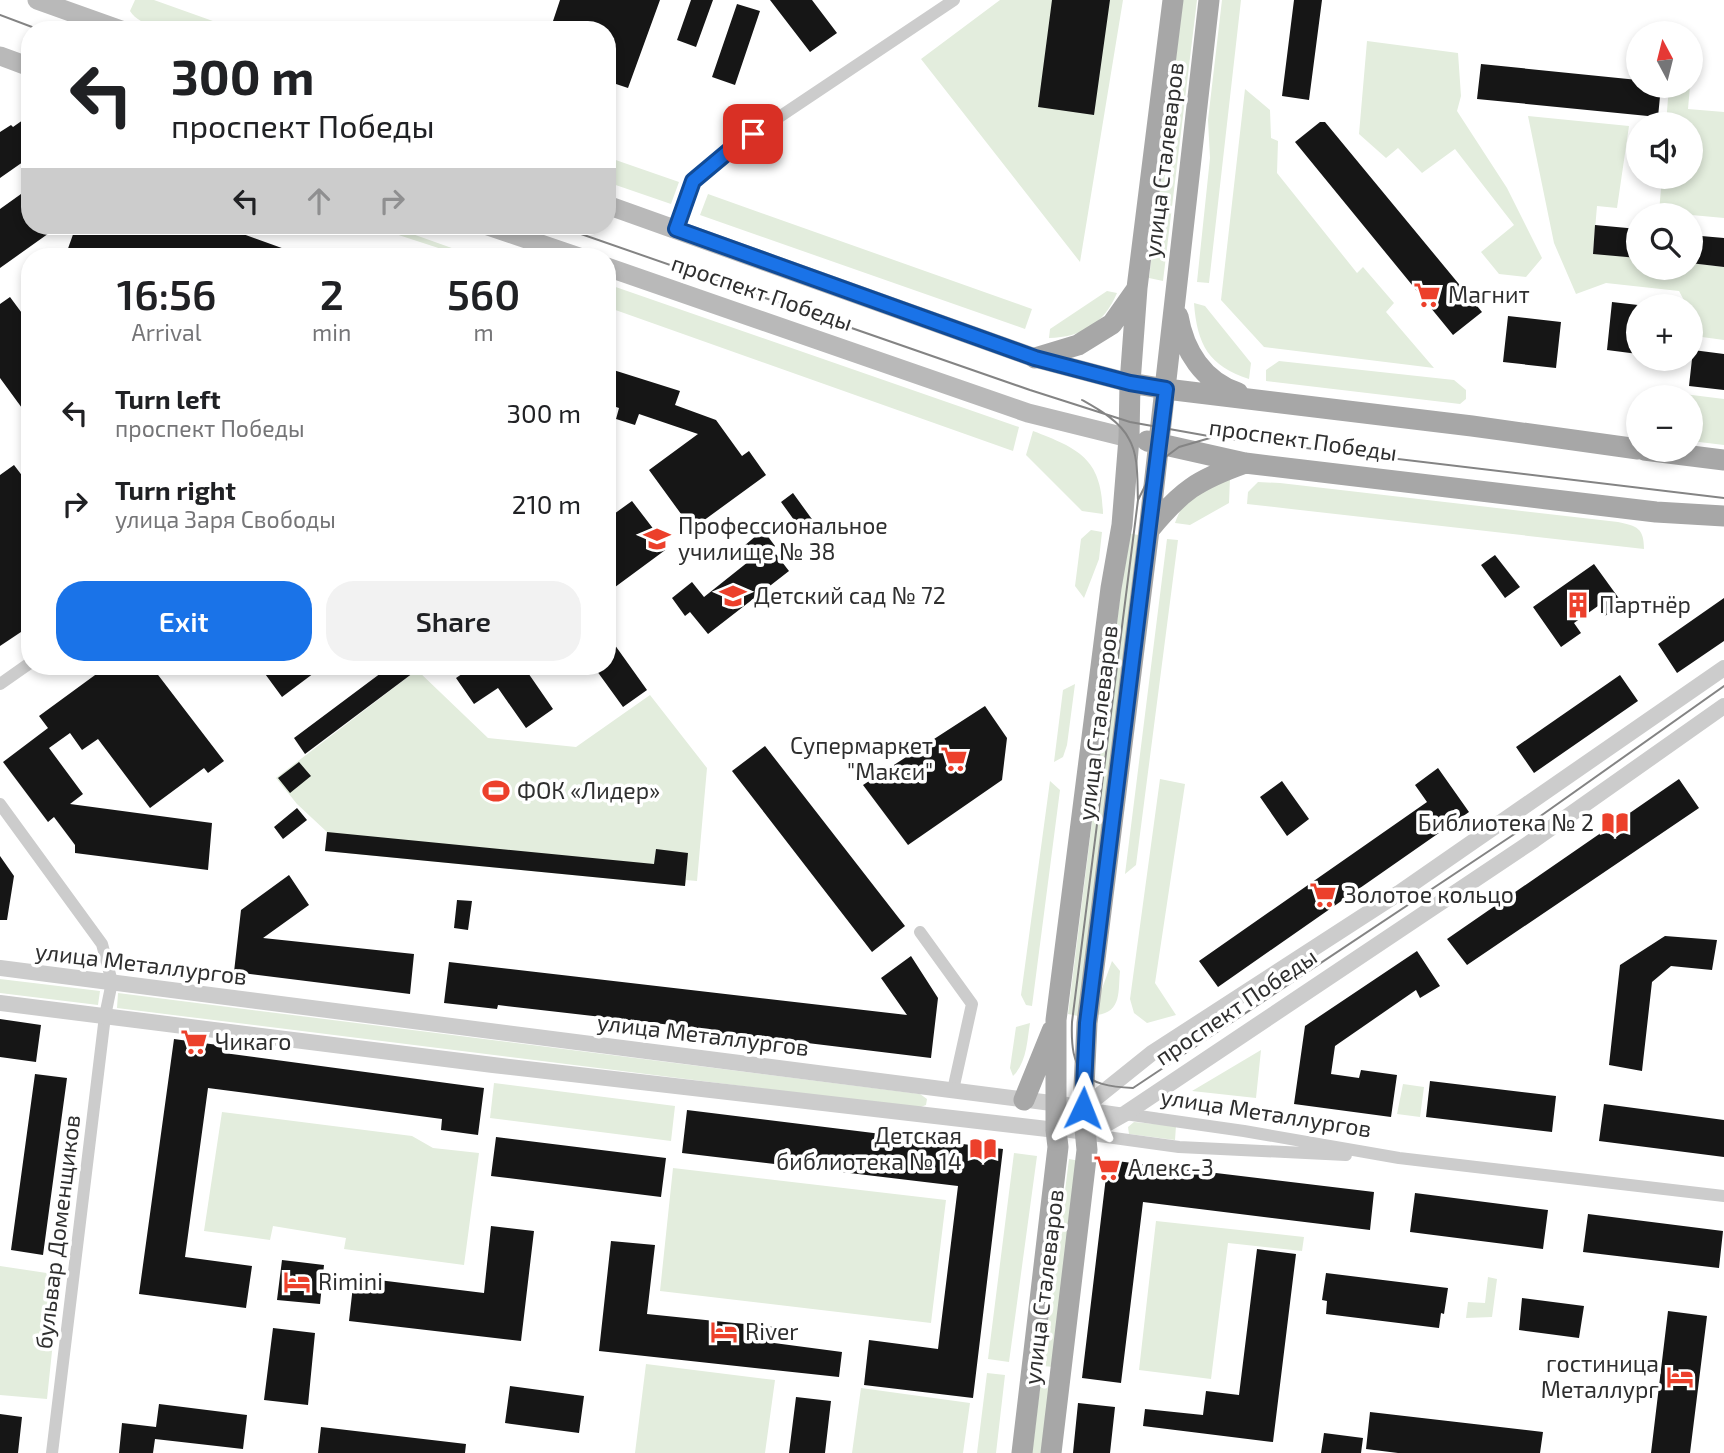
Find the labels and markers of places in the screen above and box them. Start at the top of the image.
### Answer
pin [723,104,783,164]
supermarket icon: Магнит [1412,280,1442,310]
place label: Магнит [1448,280,1530,308]
place label: Профессиональное училище № 38 [678,511,888,566]
school or university icon: Профессиональное училище № 38 [642,524,672,554]
school or university icon: Детский сад № 72 [718,581,748,611]
place label: Детский сад № 72 [754,581,946,609]
building icon: Партнёр [1563,590,1593,620]
place label: Партнёр [1599,590,1691,618]
place label: Супермаркет "Макси" [790,731,933,785]
supermarket icon: Супермаркет "Макси" [939,744,969,774]
sports icon: ФОК «Лидер» [481,776,511,806]
place label: ФОК «Лидер» [517,776,660,804]
place label: Библиотека № 2 [1418,808,1594,836]
library icon: Библиотека № 2 [1600,808,1630,838]
supermarket icon: Золотое кольцо [1308,880,1338,910]
place label: Золотое кольцо [1344,880,1514,908]
supermarket icon: Чикаго [179,1027,209,1057]
place label: Чикаго [215,1027,291,1055]
place label: Детская библиотека № 14 [776,1121,962,1175]
library icon: Детская библиотека № 14 [968,1134,998,1164]
supermarket icon: Алекс-3 [1092,1153,1122,1183]
place label: Алекс-3 [1128,1153,1214,1181]
hotel icon: Rimini [282,1267,312,1297]
place label: Rimini [318,1267,383,1295]
hotel icon: River [709,1317,739,1347]
place label: River [745,1317,799,1345]
place label: гостиница Металлург [1541,1349,1659,1404]
hotel icon: гостиница Металлург [1665,1362,1695,1392]

